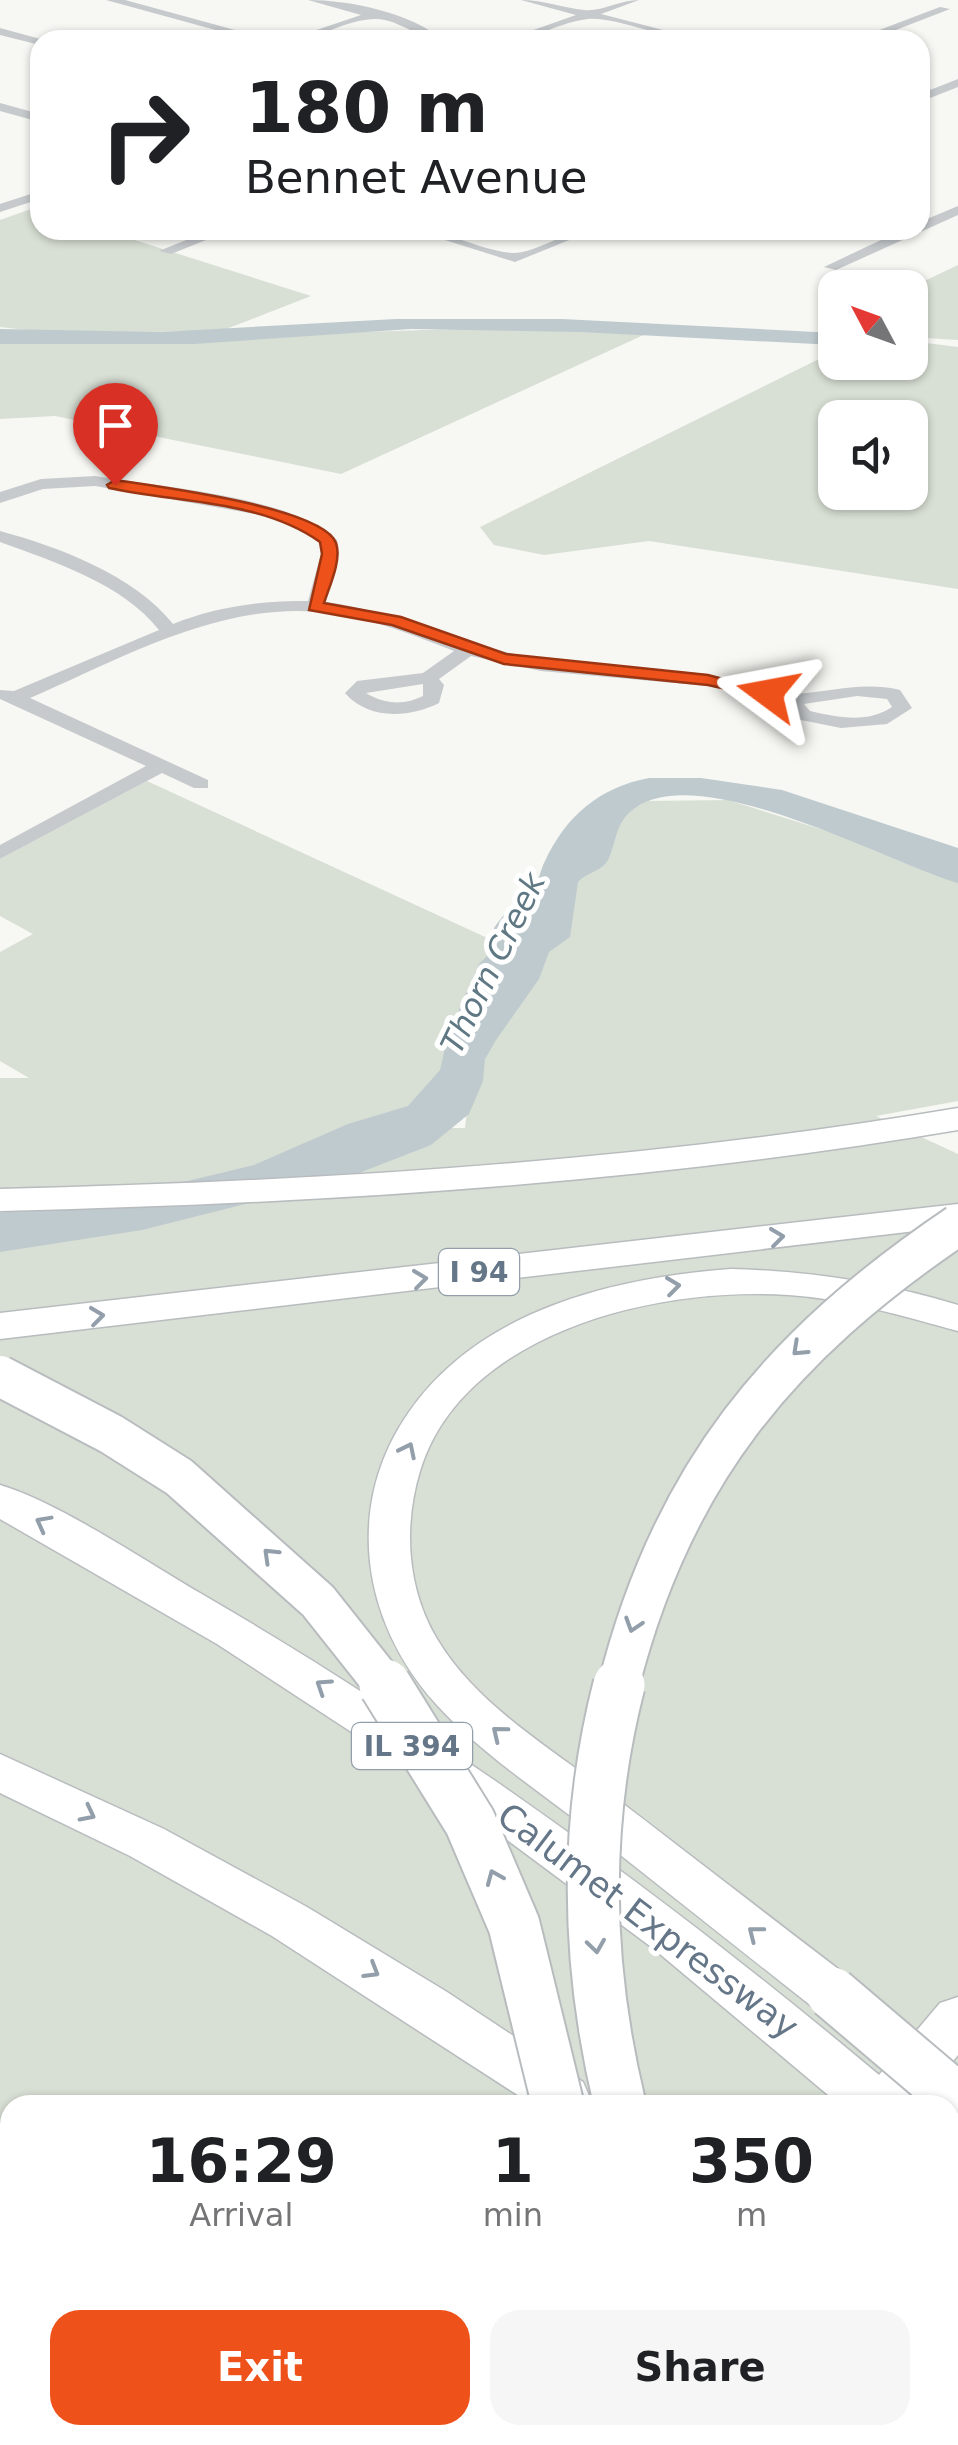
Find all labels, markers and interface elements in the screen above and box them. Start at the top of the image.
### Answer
text: 180 m [245,67,488,149]
icon: right [80,70,210,200]
text: Bennet Avenue [245,151,587,204]
north arrow [818,270,928,380]
map controls [818,270,928,510]
pin [73,383,158,486]
icon: arrive [88,398,143,453]
button: sound [818,400,928,510]
position arrow [716,641,820,745]
water label: Thorn Creek [433,865,554,1060]
one-way arrow [770,1227,786,1248]
road number: I 94 [439,1249,519,1295]
one-way arrow [412,1269,428,1290]
one-way arrow [665,1277,682,1298]
one-way arrow [89,1306,105,1327]
one-way arrow [792,1337,811,1355]
one-way arrow [396,1442,416,1460]
one-way arrow [35,1515,53,1535]
one-way arrow [264,1549,282,1567]
one-way arrow [625,1616,645,1633]
one-way arrow [316,1680,334,1699]
road number: IL 394 [352,1723,472,1769]
one-way arrow [492,1727,510,1745]
street label: Calumet Expressway [490,1795,806,2047]
one-way arrow [77,1802,95,1822]
one-way arrow [486,1869,506,1887]
one-way arrow [748,1928,766,1945]
one-way arrow [584,1937,605,1954]
one-way arrow [361,1959,379,1978]
text: 16:29 [146,2126,337,2196]
text: 1 [492,2126,534,2196]
text: 350 [689,2126,814,2196]
text: Arrival [189,2196,293,2234]
text: min [483,2196,543,2234]
text: m [736,2196,767,2234]
button: Exit [50,2310,470,2425]
button: Share [490,2310,910,2425]

